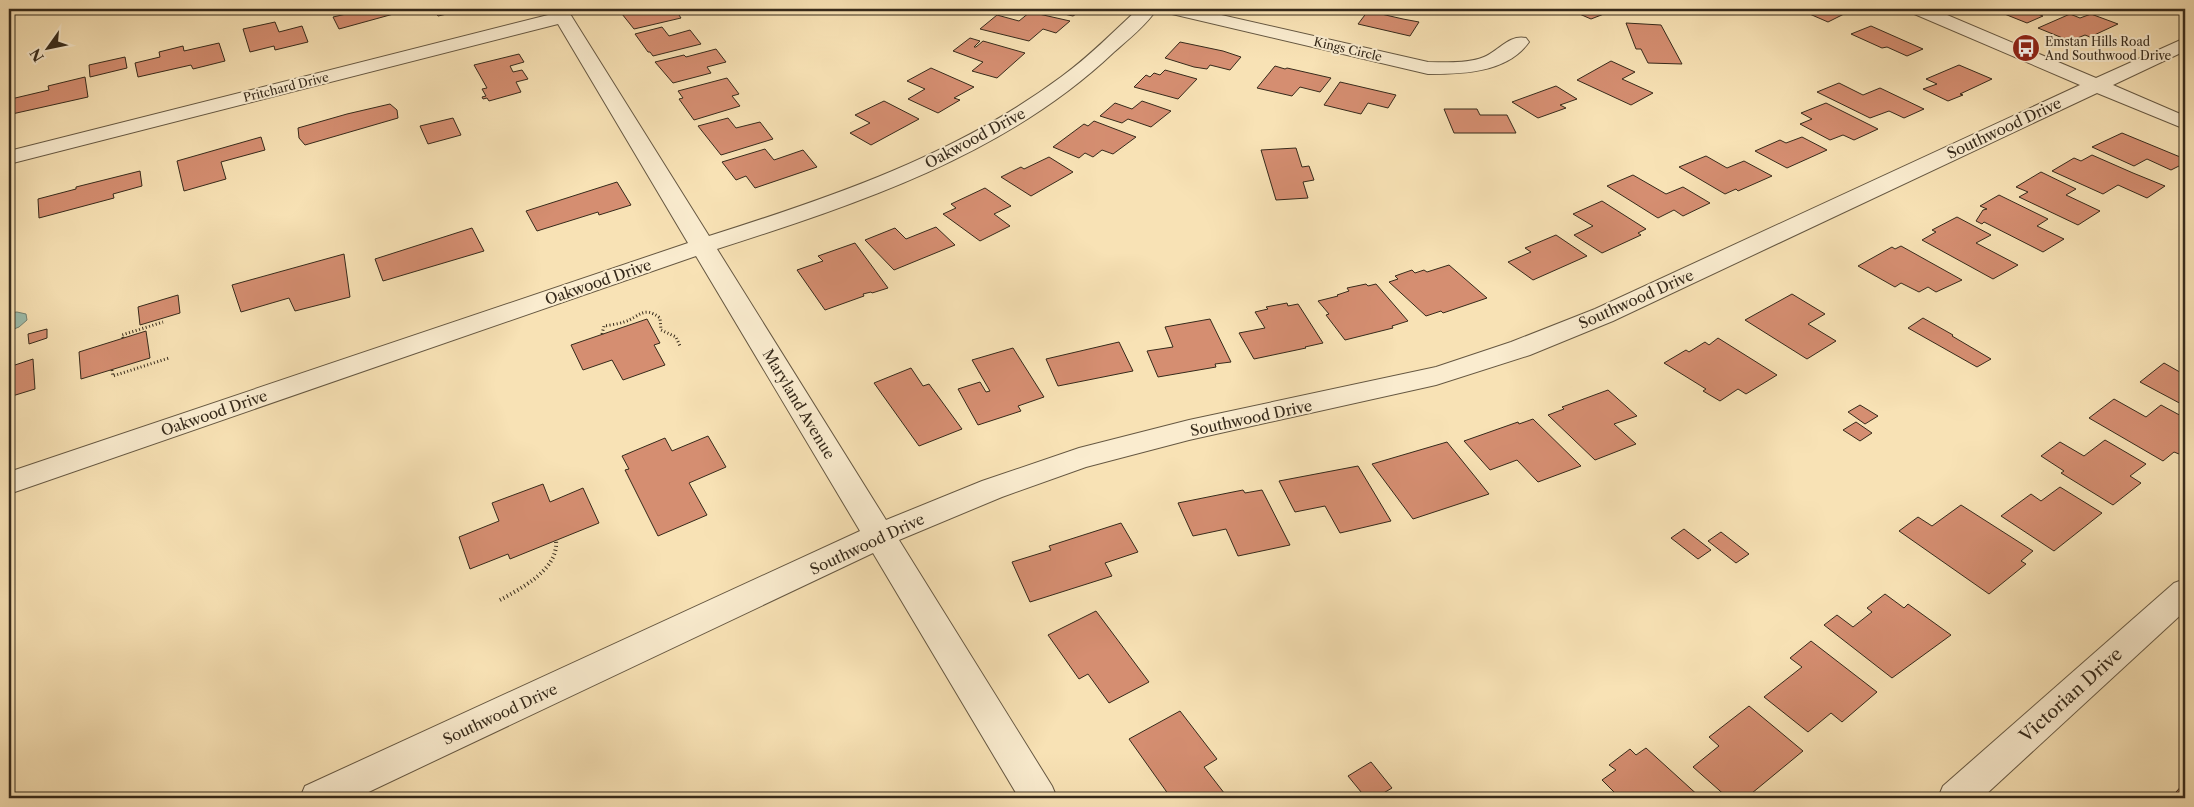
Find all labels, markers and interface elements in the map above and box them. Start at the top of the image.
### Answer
north arrow [22,22,72,72]
bus stop icon: Emstan Hills Road And Southwood Drive [2011,33,2041,63]
street label: Kings Circle [1312,34,1384,64]
place label: Emstan Hills Road And Southwood Drive [2044,34,2172,63]
text: N [26,45,48,65]
street label: Pritchard Drive [242,69,331,105]
street label: Southwood Drive [1944,93,2064,163]
street label: Oakwood Drive [921,103,1029,173]
street label: Oakwood Drive [542,255,654,309]
street label: Southwood Drive [1575,265,1697,333]
street label: Maryland Avenue [759,345,839,463]
street label: Oakwood Drive [158,386,270,440]
street label: Southwood Drive [1188,396,1314,440]
street label: Southwood Drive [807,509,927,579]
street label: Victorian Drive [2014,643,2127,748]
street label: Southwood Drive [440,679,560,749]

